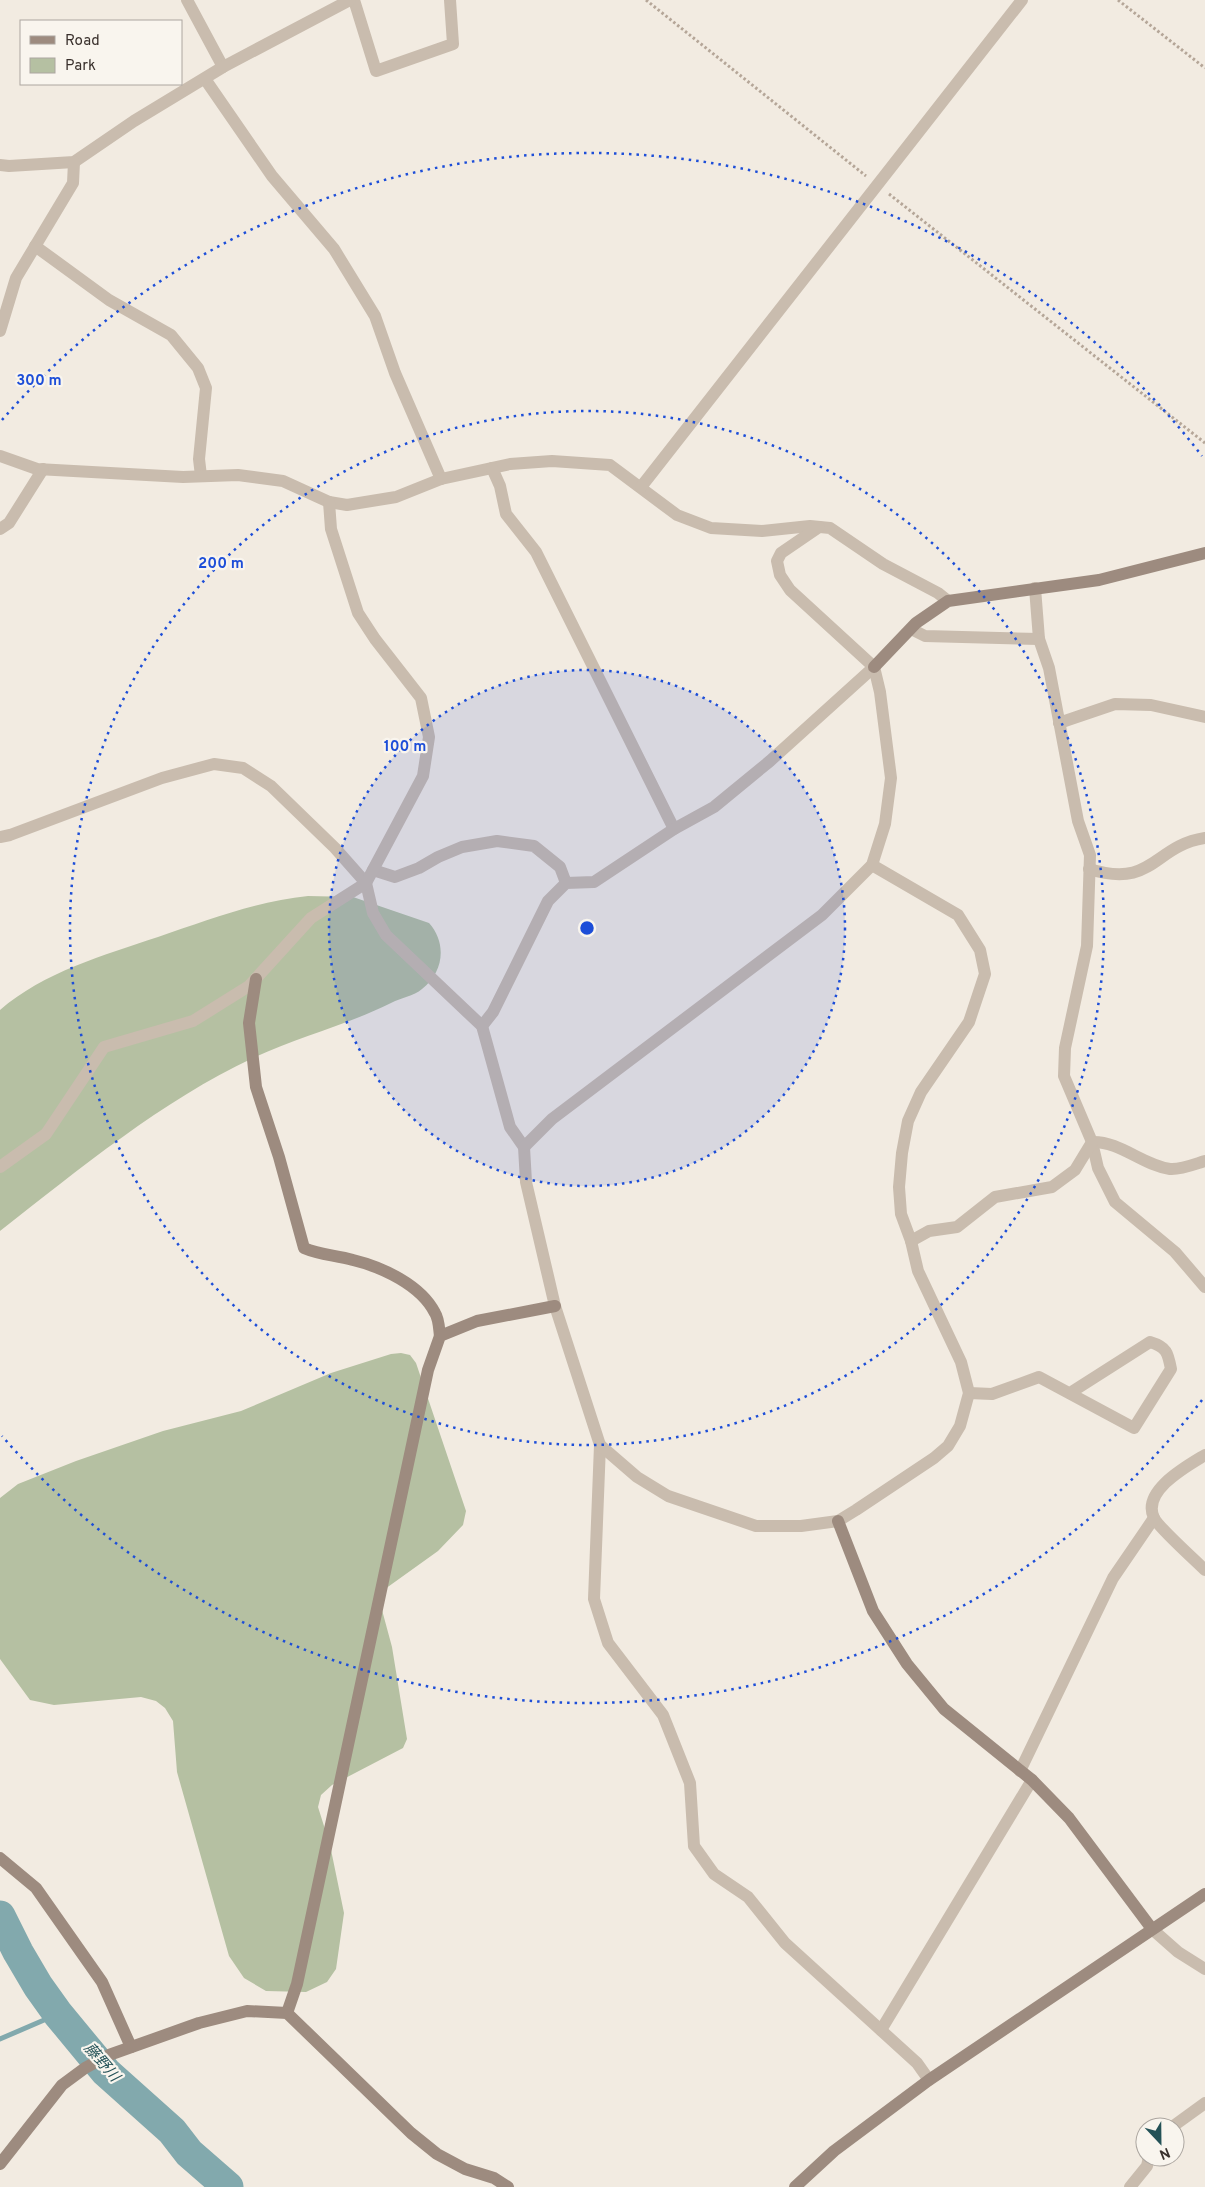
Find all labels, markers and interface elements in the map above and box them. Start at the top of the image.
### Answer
legend [20,20,182,85]
text: Road [65,32,100,51]
text: Park [65,57,96,76]
text: 300 m [16,372,62,391]
text: 200 m [198,555,244,574]
text: 100 m [384,738,426,757]
centre of rings [578,919,596,937]
water label: 藤野川 [79,2040,124,2088]
north arrow [1135,2117,1185,2167]
text: N [1156,2143,1172,2162]

